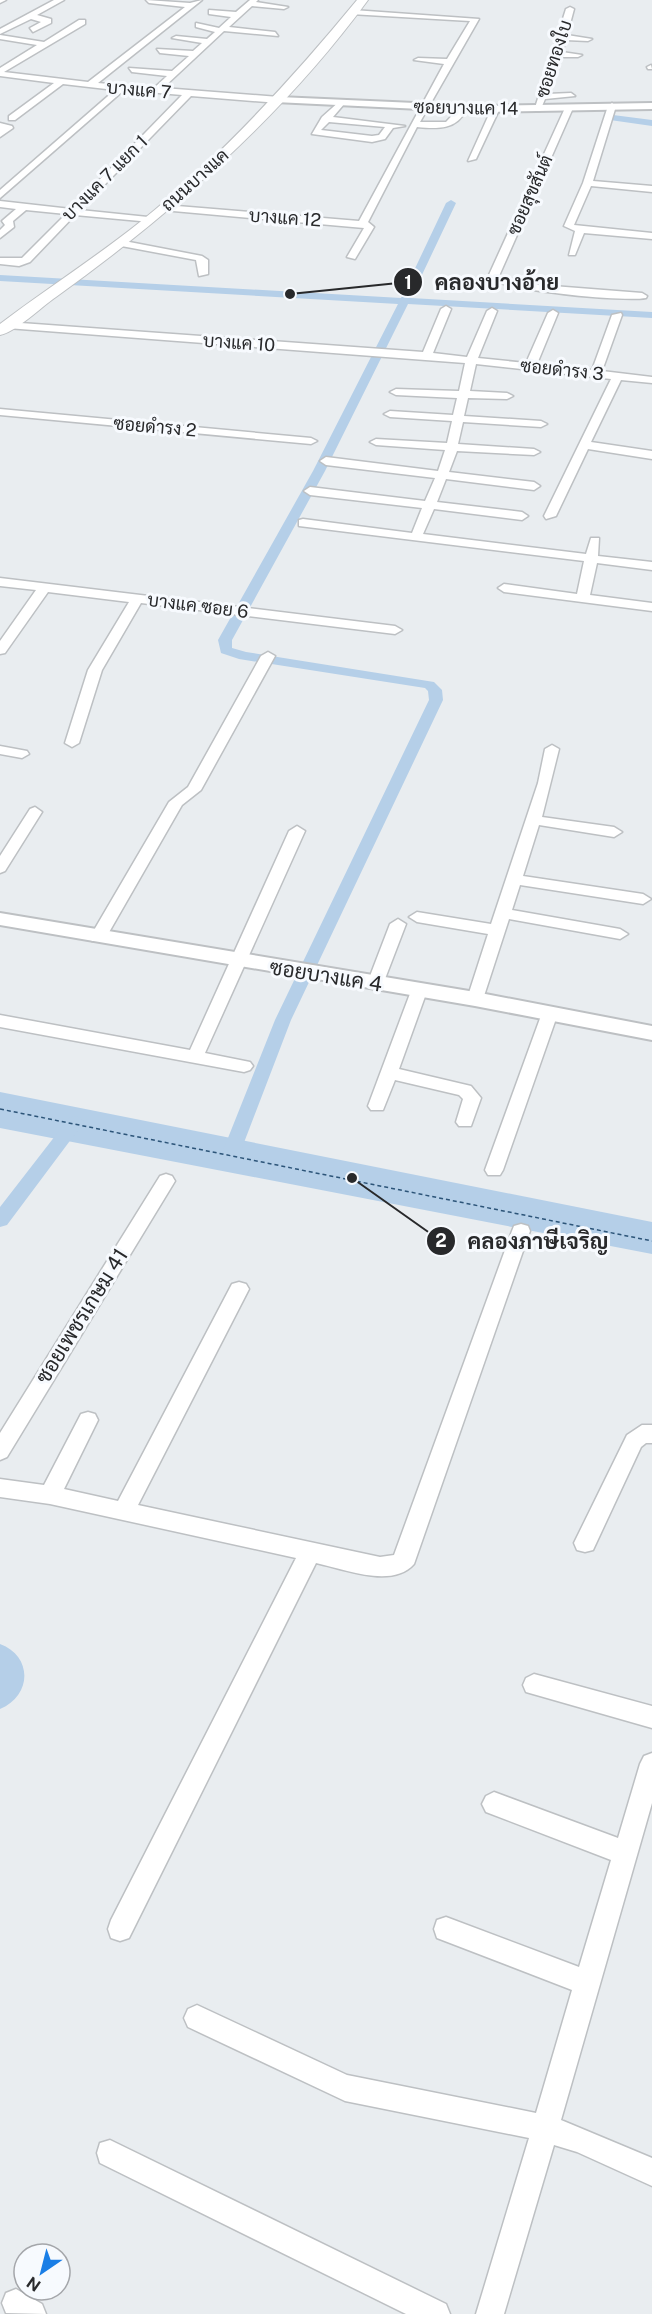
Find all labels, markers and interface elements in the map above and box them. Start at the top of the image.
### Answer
street label: ซอยทองใบ [529,16,576,101]
street label: บางแค 7 [106,76,172,103]
street label: ซอยบางแค 14 [413,96,519,119]
street label: บางแค 7 แยก 1 [58,131,152,225]
street label: ถนนบางแค [157,144,233,215]
street label: ซอยสุขสันต์ [501,150,558,239]
street label: บางแค 12 [248,205,322,230]
callout: คลองบางอ้าย [393,262,571,302]
text: คลองบางอ้าย [435,268,559,295]
text: 1 [404,272,412,293]
street label: บางแค 10 [202,329,276,356]
street label: ซอยดำรง 3 [519,355,605,384]
street label: ซอยดำรง 2 [113,412,197,441]
street label: บางแค ซอย 6 [146,589,250,622]
street label: ซอยบางแค 4 [268,954,384,997]
callout: คลองภาษีเจริญ [426,1221,621,1261]
text: คลองภาษีเจริญ [468,1227,609,1255]
text: 2 [435,1230,447,1251]
street label: ซอยเพชรเกษม 41 [30,1244,133,1388]
north arrow [12,2242,72,2302]
text: N [23,2273,44,2295]

